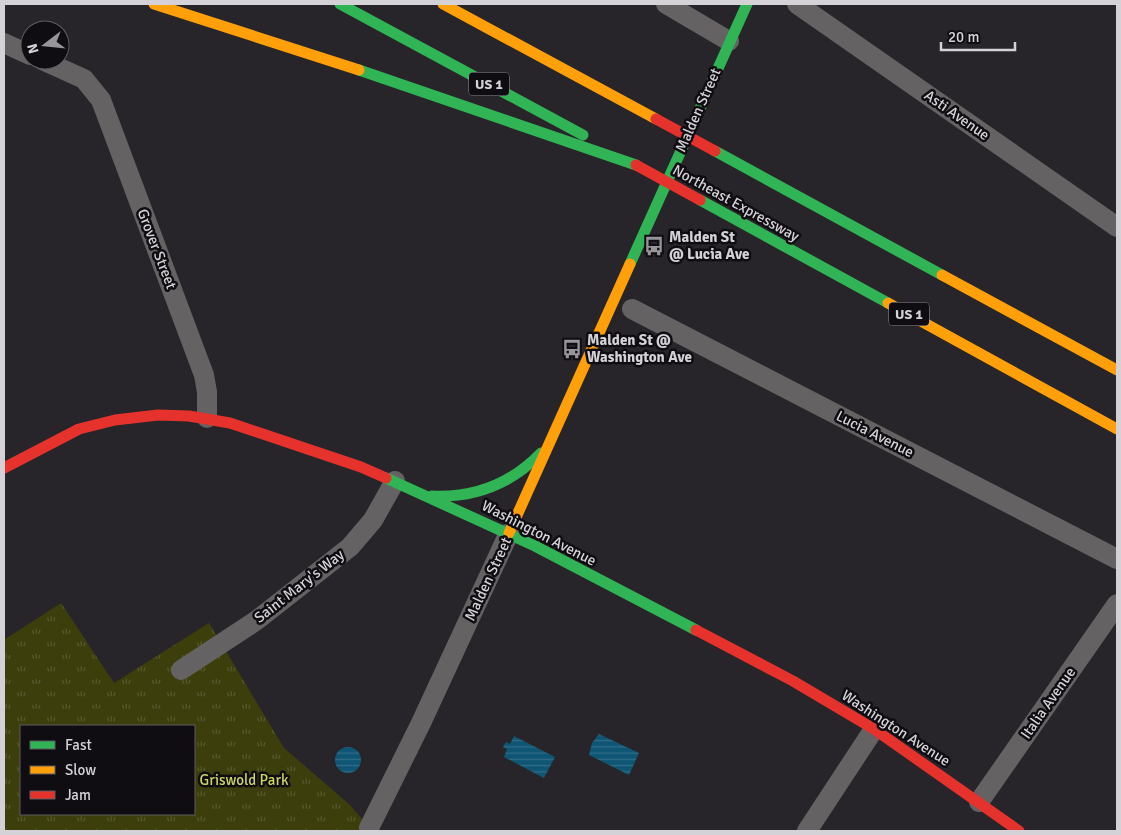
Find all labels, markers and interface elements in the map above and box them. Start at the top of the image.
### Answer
north arrow [20,20,70,70]
scale bar [941,20,1015,52]
text: 20 m [948,28,979,46]
text: N [23,41,42,55]
street label: Malden Street [671,65,725,155]
road number: US 1 [469,72,509,96]
street label: Asti Avenue [921,86,993,144]
street label: Northeast Expressway [670,161,802,245]
street label: Grover Street [133,206,181,292]
place label: Malden St @ Lucia Ave [669,228,749,263]
bus stop icon: Malden St @ Lucia Ave [643,235,665,257]
road number: US 1 [889,302,929,326]
place label: Malden St @ Washington Ave [587,331,692,366]
bus stop icon: Malden St @ Washington Ave [561,338,583,360]
street label: Lucia Avenue [833,407,917,461]
street label: Washington Avenue [479,496,599,570]
street label: Malden Street [461,534,515,624]
street label: Saint Mary's Way [251,545,347,627]
street label: Italia Avenue [1017,664,1079,742]
street label: Washington Avenue [838,686,954,770]
legend [20,725,195,815]
text: Fast [65,736,92,754]
text: Slow [65,761,96,779]
park label: Griswold Park [200,771,289,789]
text: Jam [65,786,91,804]

